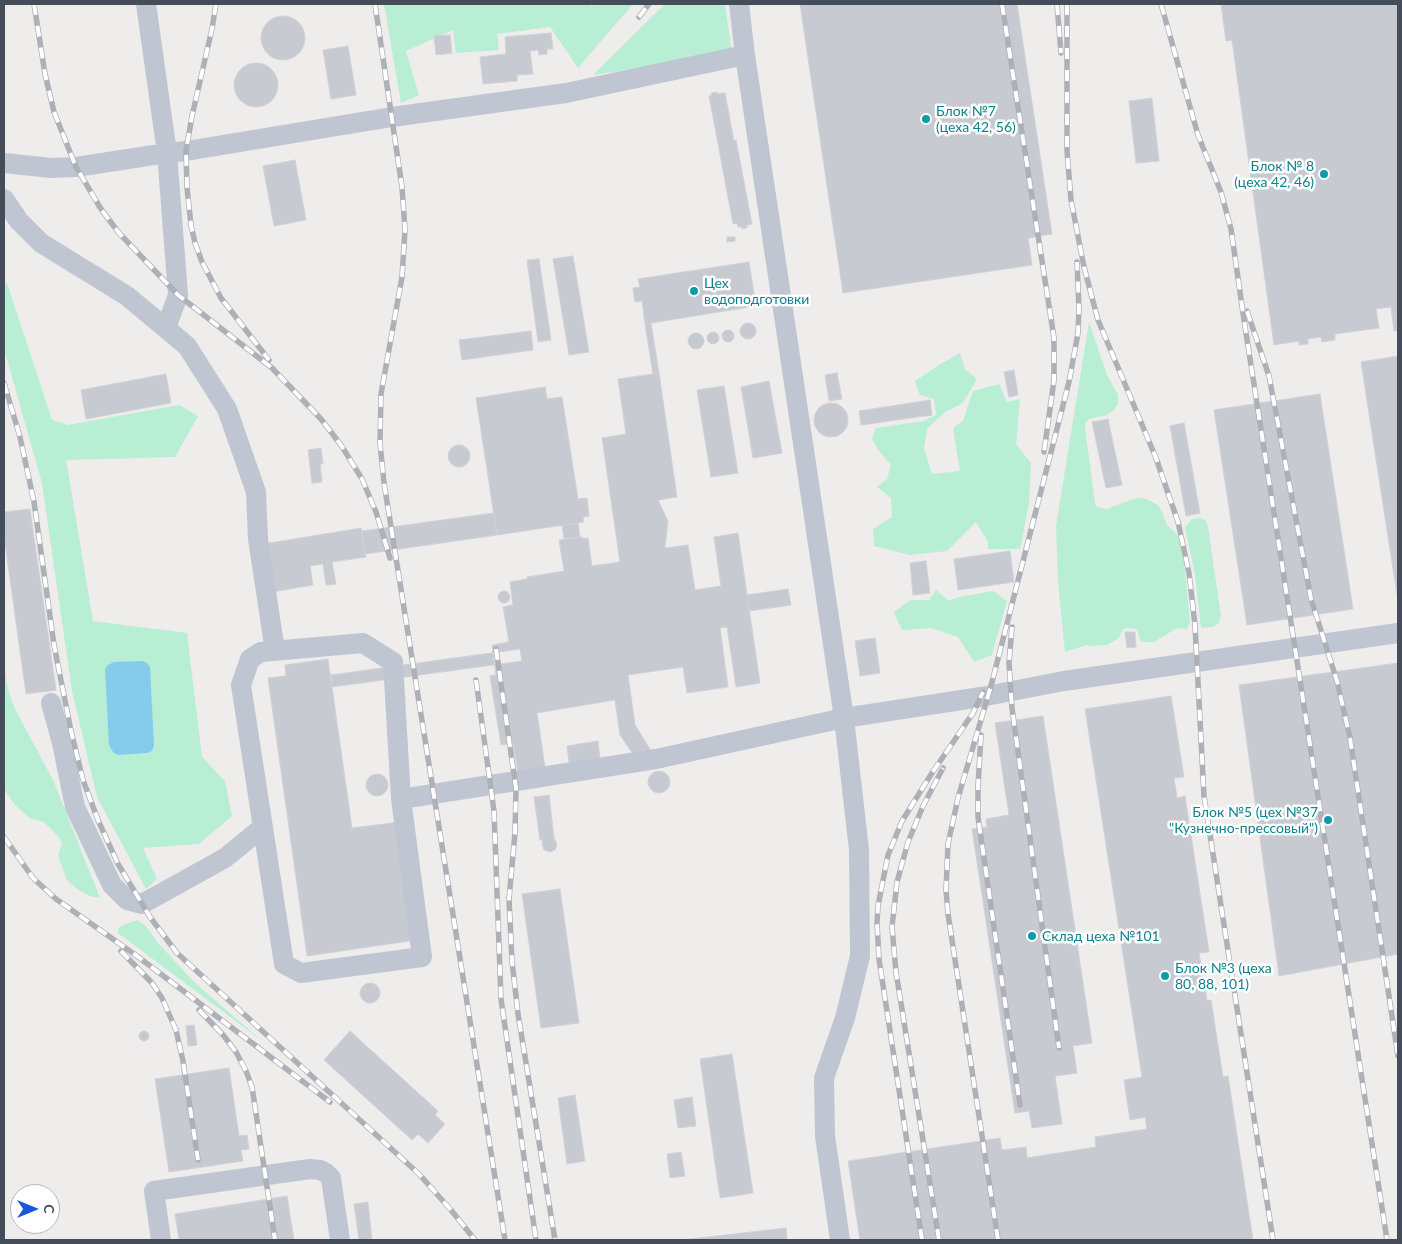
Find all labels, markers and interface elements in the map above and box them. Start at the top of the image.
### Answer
place label: Блок №7 (цеха 42, 56) [936,103,1016,136]
marker: Блок №7 (цеха 42, 56) [920,113,932,125]
place label: Блок № 8 (цеха 42, 46) [1234,158,1314,190]
marker: Блок № 8 (цеха 42, 46) [1318,168,1330,180]
place label: Цех водоподготовки [704,275,809,308]
marker: Цех водоподготовки [688,285,700,297]
place label: Блок №5 (цех №37 "Кузнечно-прессовый") [1169,804,1318,836]
marker: Блок №5 (цех №37 "Кузнечно-прессовый") [1322,814,1334,826]
place label: Склад цеха №101 [1042,928,1160,944]
marker: Склад цеха №101 [1026,930,1038,942]
place label: Блок №3 (цеха 80, 88, 101) [1175,960,1272,992]
marker: Блок №3 (цеха 80, 88, 101) [1159,970,1171,982]
north arrow [10,1184,60,1234]
text: С [41,1204,58,1214]

